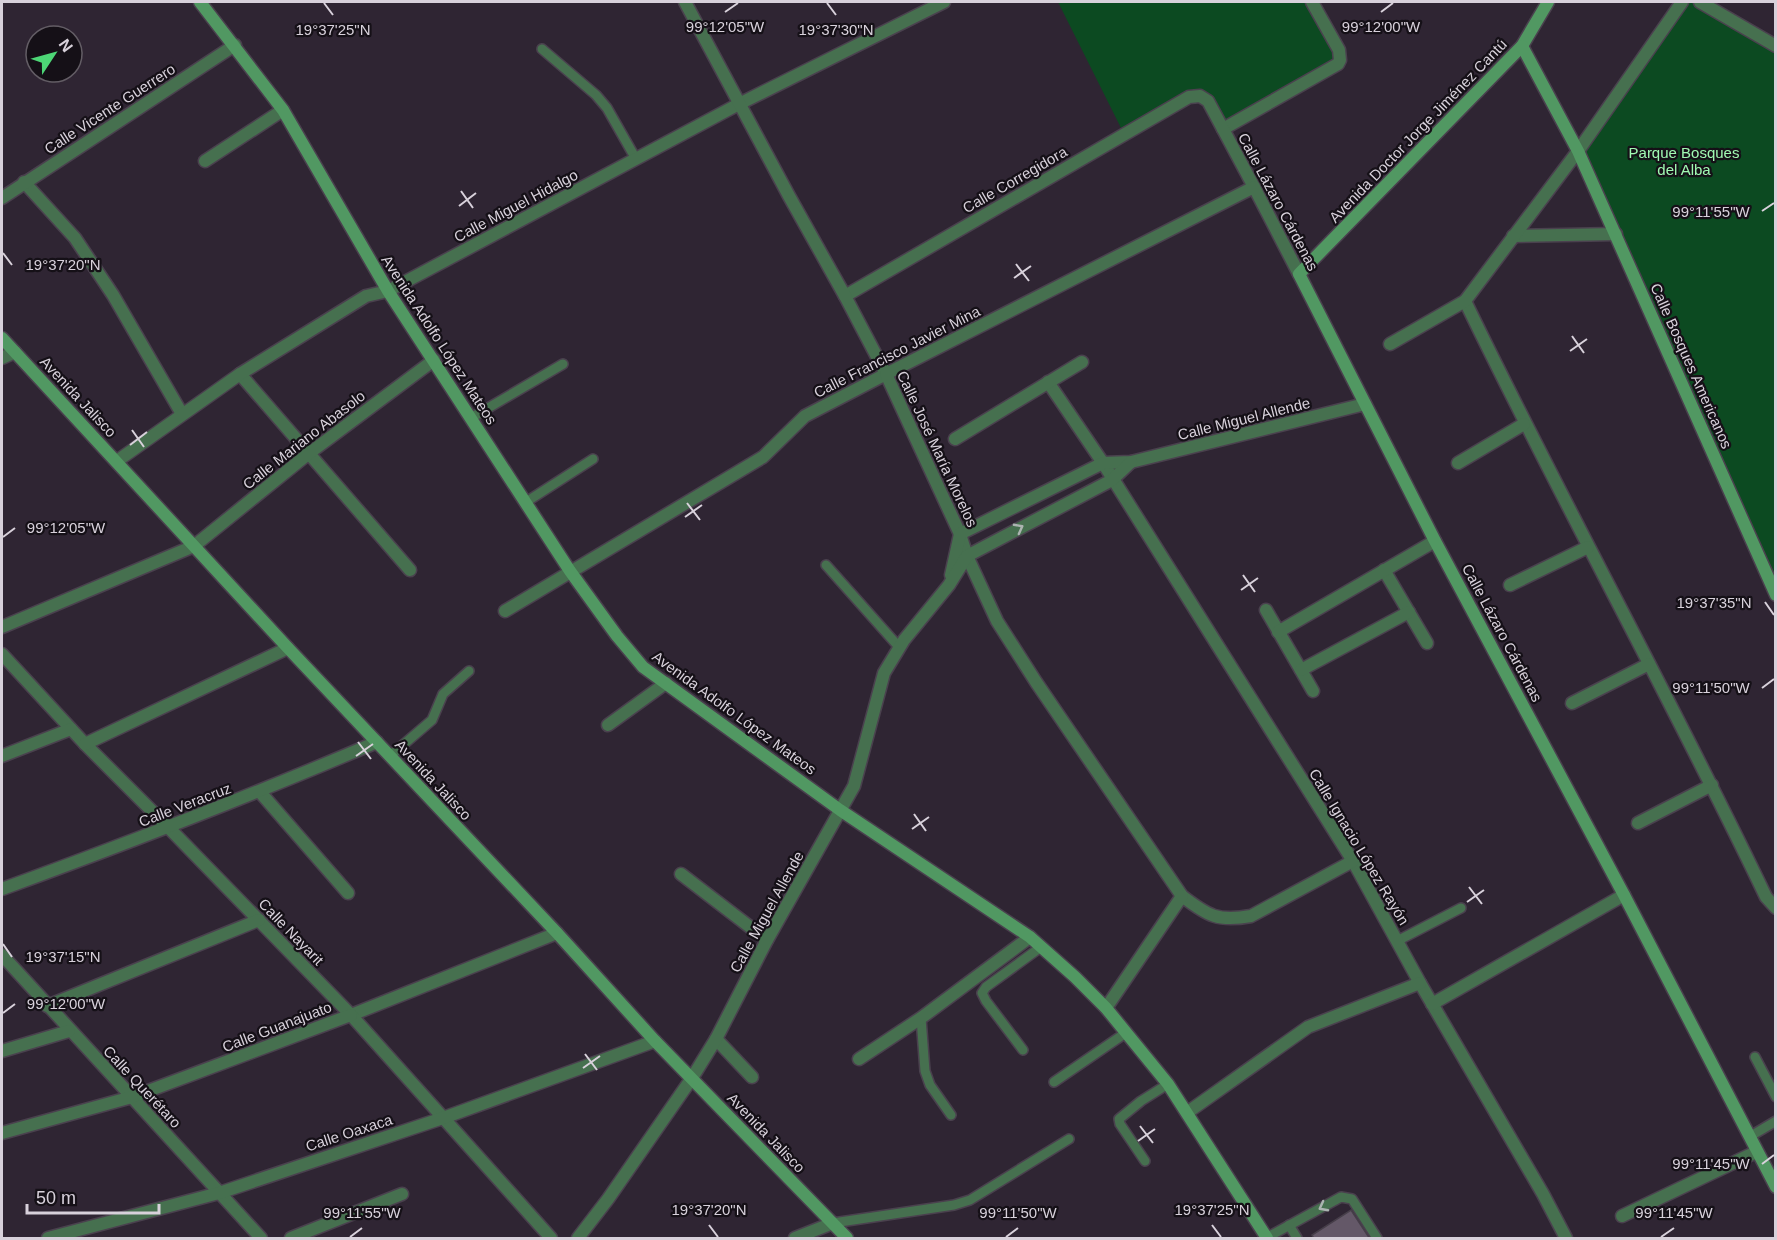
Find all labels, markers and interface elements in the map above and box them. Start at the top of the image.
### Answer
text: 99°12'05"W [686,18,765,35]
text: 99°12'00"W [1342,18,1421,35]
text: 19°37'25"N [295,21,371,38]
text: 19°37'30"N [798,21,874,38]
north arrow [24,24,84,84]
street label: Avenida Doctor Jorge Jiménez Cantú [1325,35,1510,226]
text: N [55,36,76,55]
street label: Calle Vicente Guerrero [41,60,178,157]
street label: Calle Lázaro Cárdenas [1235,130,1322,273]
street label: Calle Corregidora [960,142,1070,216]
park label: Parque Bosques del Alba [1629,144,1739,178]
street label: Calle Miguel Hidalgo [451,166,580,245]
text: 99°11'55"W [1672,203,1750,220]
street label: Avenida Adolfo López Mateos [378,252,501,427]
text: 19°37'20"N [25,256,101,273]
street label: Calle Bosques Americanos [1647,280,1736,451]
street label: Calle Francisco Javier Mina [811,302,983,401]
street label: Avenida Jalisco [37,353,120,440]
street label: Calle José María Morelos [894,368,981,529]
street label: Calle Mariano Abasolo [239,387,368,493]
street label: Calle Miguel Allende [1176,394,1312,443]
text: 99°12'05"W [27,519,106,536]
one-way arrow [1013,524,1024,536]
street label: Calle Lázaro Cárdenas [1459,561,1546,704]
text: 19°37'35"N [1676,594,1752,611]
street label: Avenida Adolfo López Mateos [649,647,819,778]
text: 99°11'50"W [1672,679,1750,696]
street label: Avenida Jalisco [392,736,475,823]
street label: Calle Ignacio López Rayón [1306,766,1413,928]
street label: Calle Veracruz [136,779,233,830]
street label: Calle Miguel Allende [726,848,807,975]
street label: Calle Nayarit [255,895,328,969]
text: 19°37'15"N [25,948,101,965]
text: 99°12'00"W [27,995,106,1012]
street label: Calle Guanajuato [220,998,334,1055]
street label: Calle Querétaro [100,1042,185,1131]
street label: Avenida Jalisco [724,1089,809,1176]
street label: Calle Oaxaca [303,1110,395,1155]
text: 99°11'45"W [1672,1155,1750,1172]
scale bar [27,1177,159,1215]
text: 50 m [36,1188,76,1208]
one-way arrow [1318,1200,1329,1211]
text: 19°37'20"N [671,1201,747,1218]
text: 19°37'25"N [1174,1201,1250,1218]
text: 99°11'55"W [323,1204,401,1221]
text: 99°11'50"W [979,1204,1057,1221]
text: 99°11'45"W [1635,1204,1713,1221]

